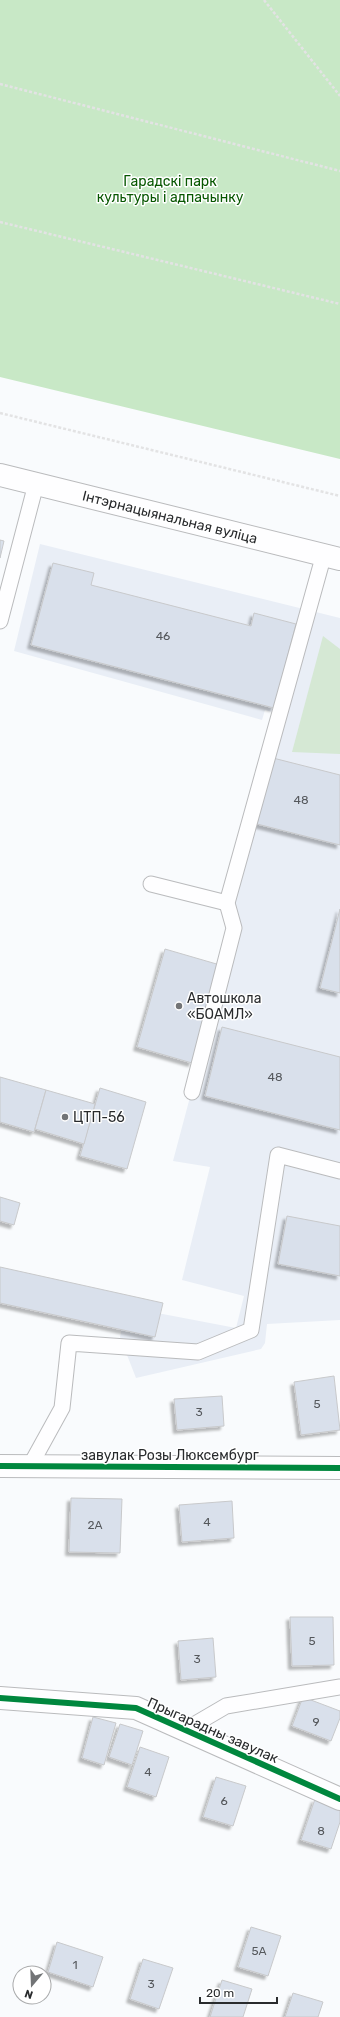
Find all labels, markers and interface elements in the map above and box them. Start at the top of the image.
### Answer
park label: Гарадскі парк культуры і адпачынку [97,173,244,206]
street label: Інтэрнацыянальная вуліца [81,487,259,547]
house number: 46 [156,629,170,643]
house number: 48 [293,793,309,807]
place label: Автошкола «БОАМЛ» [187,990,261,1023]
marker: Автошкола «БОАМЛ» [174,1001,184,1011]
house number: 48 [267,1070,283,1084]
place label: ЦТП-56 [73,1109,125,1126]
marker: ЦТП-56 [60,1112,70,1122]
house number: 5 [313,1397,321,1411]
house number: 3 [195,1405,203,1419]
street label: завулак Розы Люксембург [81,1447,259,1464]
house number: 4 [203,1515,211,1529]
house number: 2А [87,1518,103,1532]
house number: 5 [308,1634,316,1648]
house number: 3 [193,1652,201,1666]
street label: Прыгарадны завулак [145,1694,281,1767]
house number: 9 [312,1715,320,1729]
house number: 4 [144,1765,152,1779]
house number: 6 [220,1794,228,1808]
house number: 8 [317,1824,325,1838]
house number: 5А [251,1944,267,1958]
house number: 1 [72,1958,78,1972]
north arrow [12,1965,52,2005]
house number: 3 [147,1977,155,1991]
scale bar [200,1979,277,2005]
text: 20 m [206,1986,234,2000]
text: N [23,1987,35,2001]

